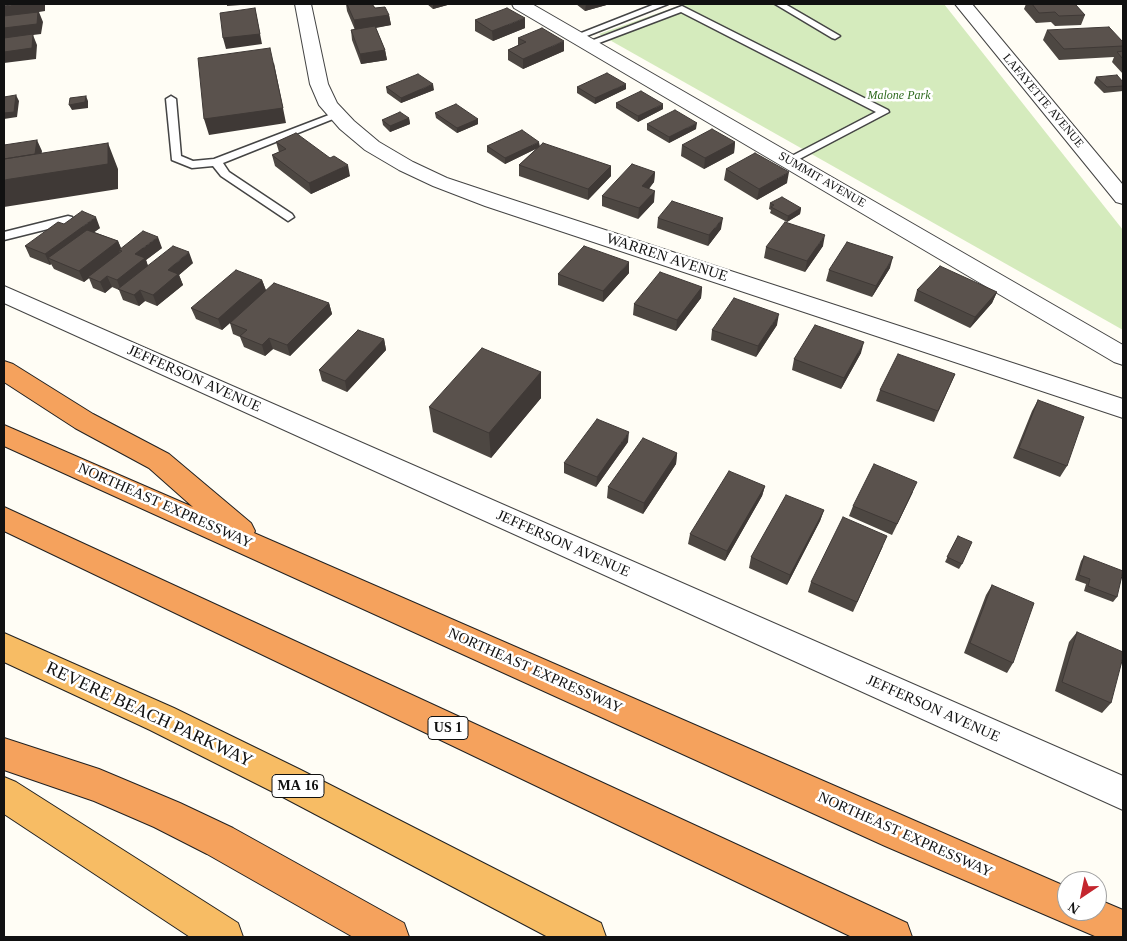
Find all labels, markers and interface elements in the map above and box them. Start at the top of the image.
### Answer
street label: LAFAYETTE AVENUE [1000,51,1086,151]
park label: Malone Park [868,89,930,103]
street label: SUMMIT AVENUE [776,149,868,211]
street label: WARREN AVENUE [604,230,730,286]
street label: JEFFERSON AVENUE [124,341,264,417]
street label: NORTHEAST EXPRESSWAY [75,459,255,553]
street label: JEFFERSON AVENUE [493,506,633,582]
street label: NORTHEAST EXPRESSWAY [445,624,625,718]
street label: REVERE BEACH PARKWAY [42,658,256,772]
street label: JEFFERSON AVENUE [863,671,1003,747]
road number: US 1 [428,716,468,740]
road number: MA 16 [272,774,324,798]
street label: NORTHEAST EXPRESSWAY [815,788,995,882]
north arrow [1057,871,1107,921]
text: N [1066,899,1082,917]

